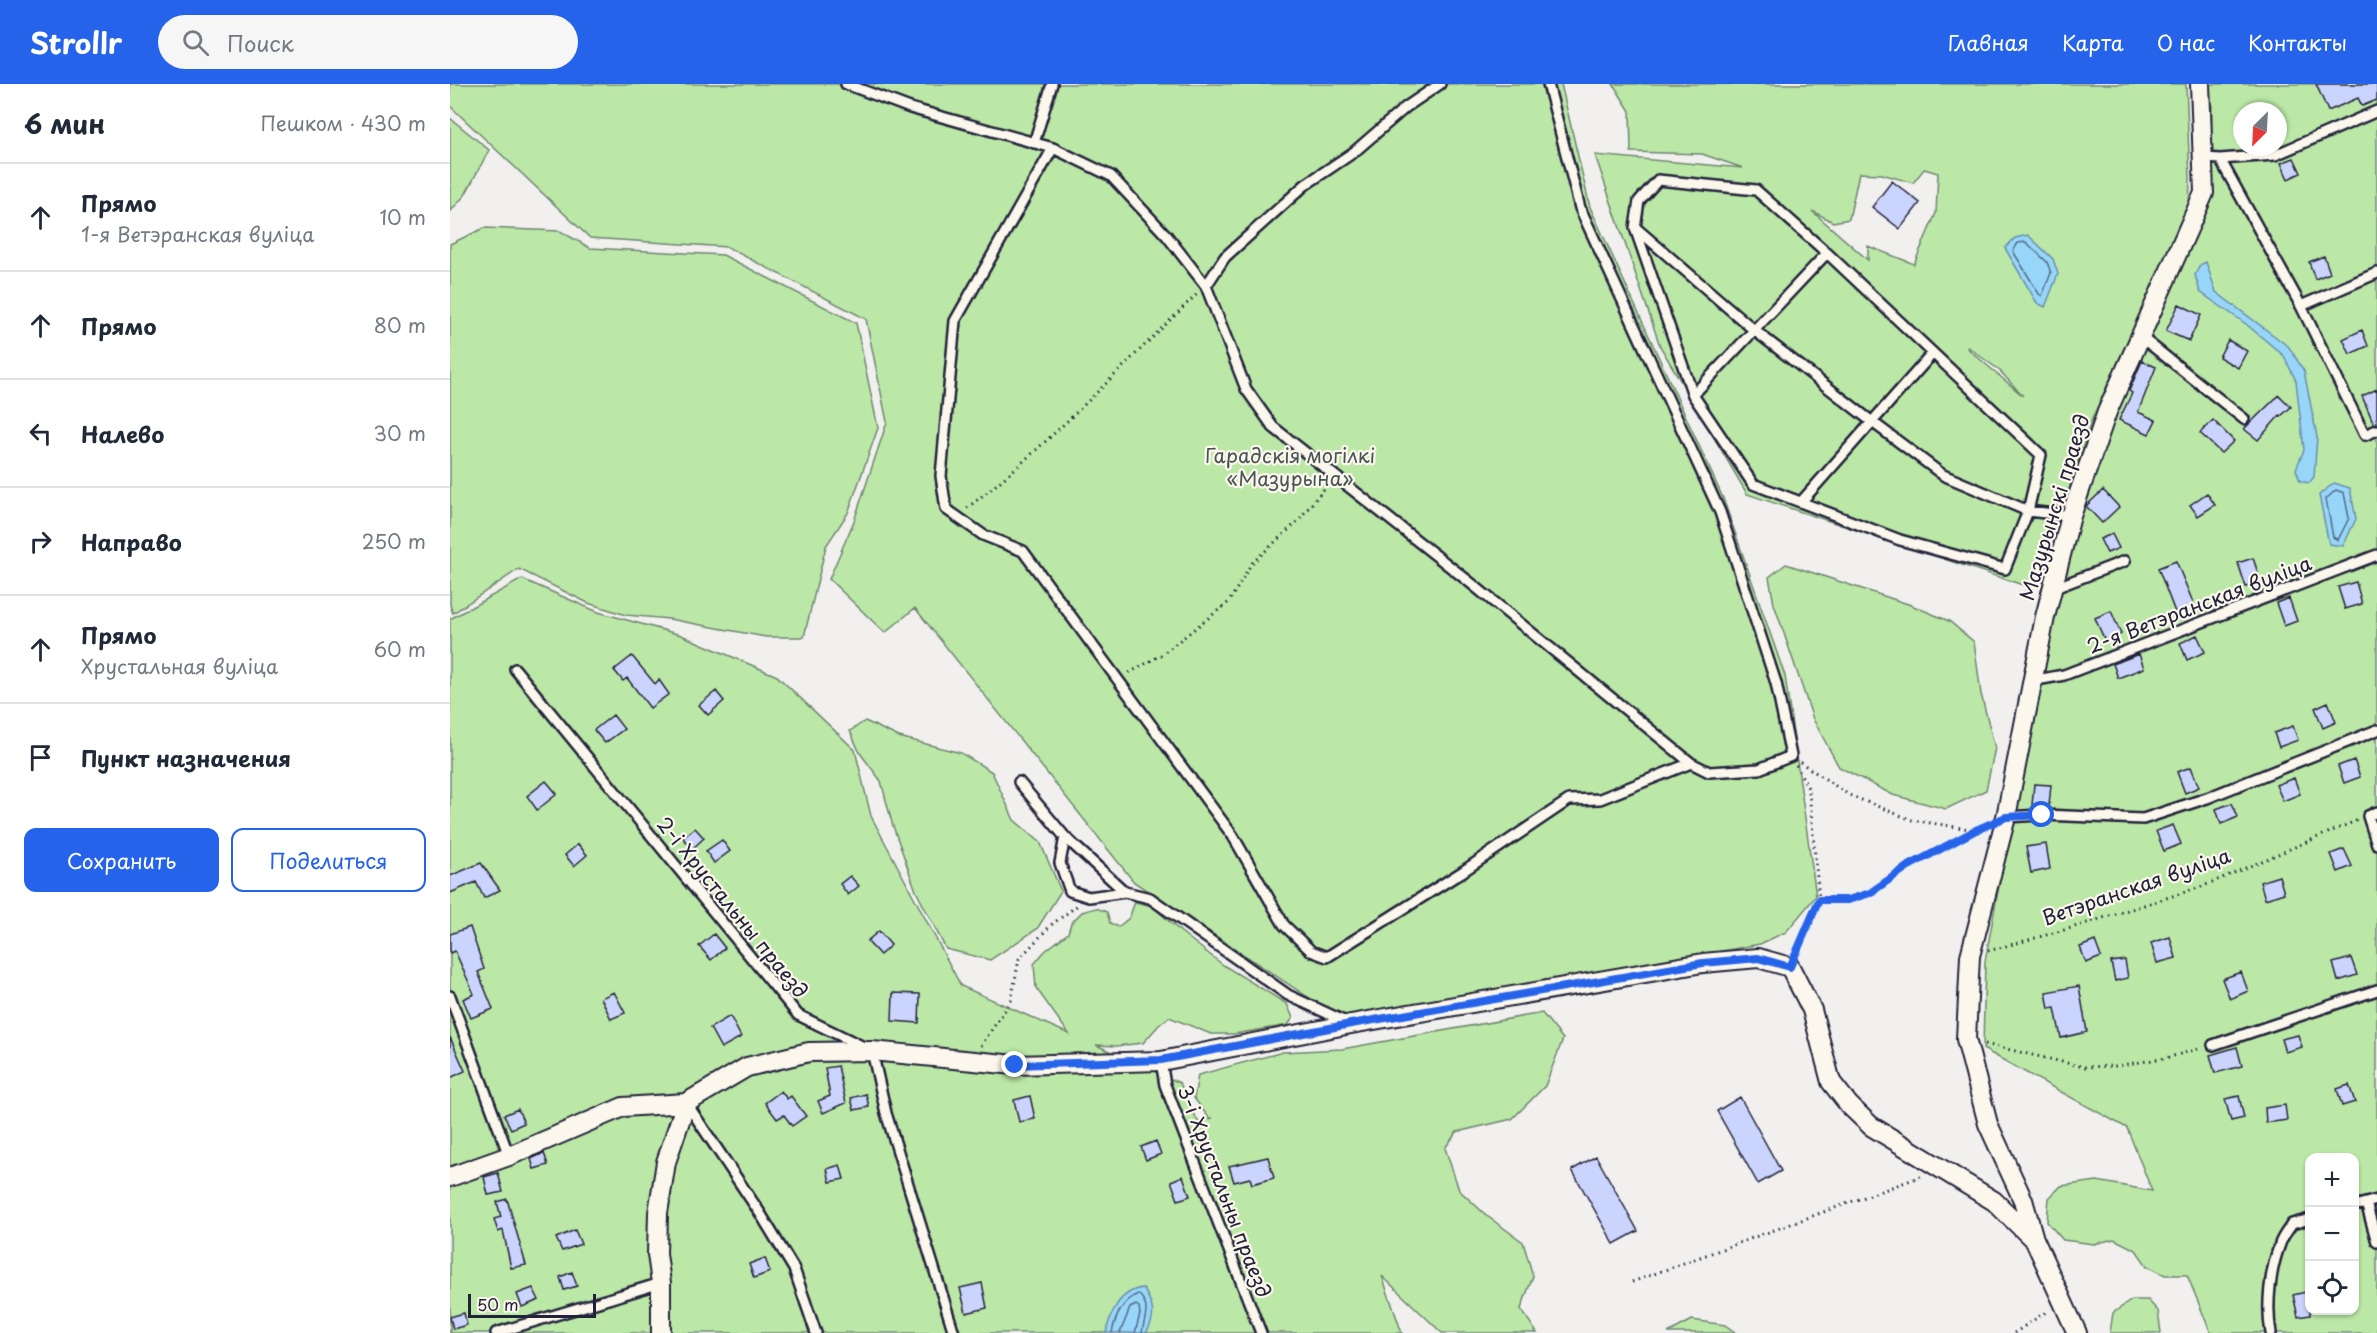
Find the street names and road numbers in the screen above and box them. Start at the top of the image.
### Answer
street label: Мазурынскі праезд [2011,410,2097,604]
street label: 2-я Ветэранская вуліца [2082,547,2316,661]
street label: 2-і Хрустальны праезд [650,810,816,1004]
street label: Ветэранская вуліца [2038,839,2235,932]
street label: 3-і Хрустальны праезд [1171,1080,1279,1302]

